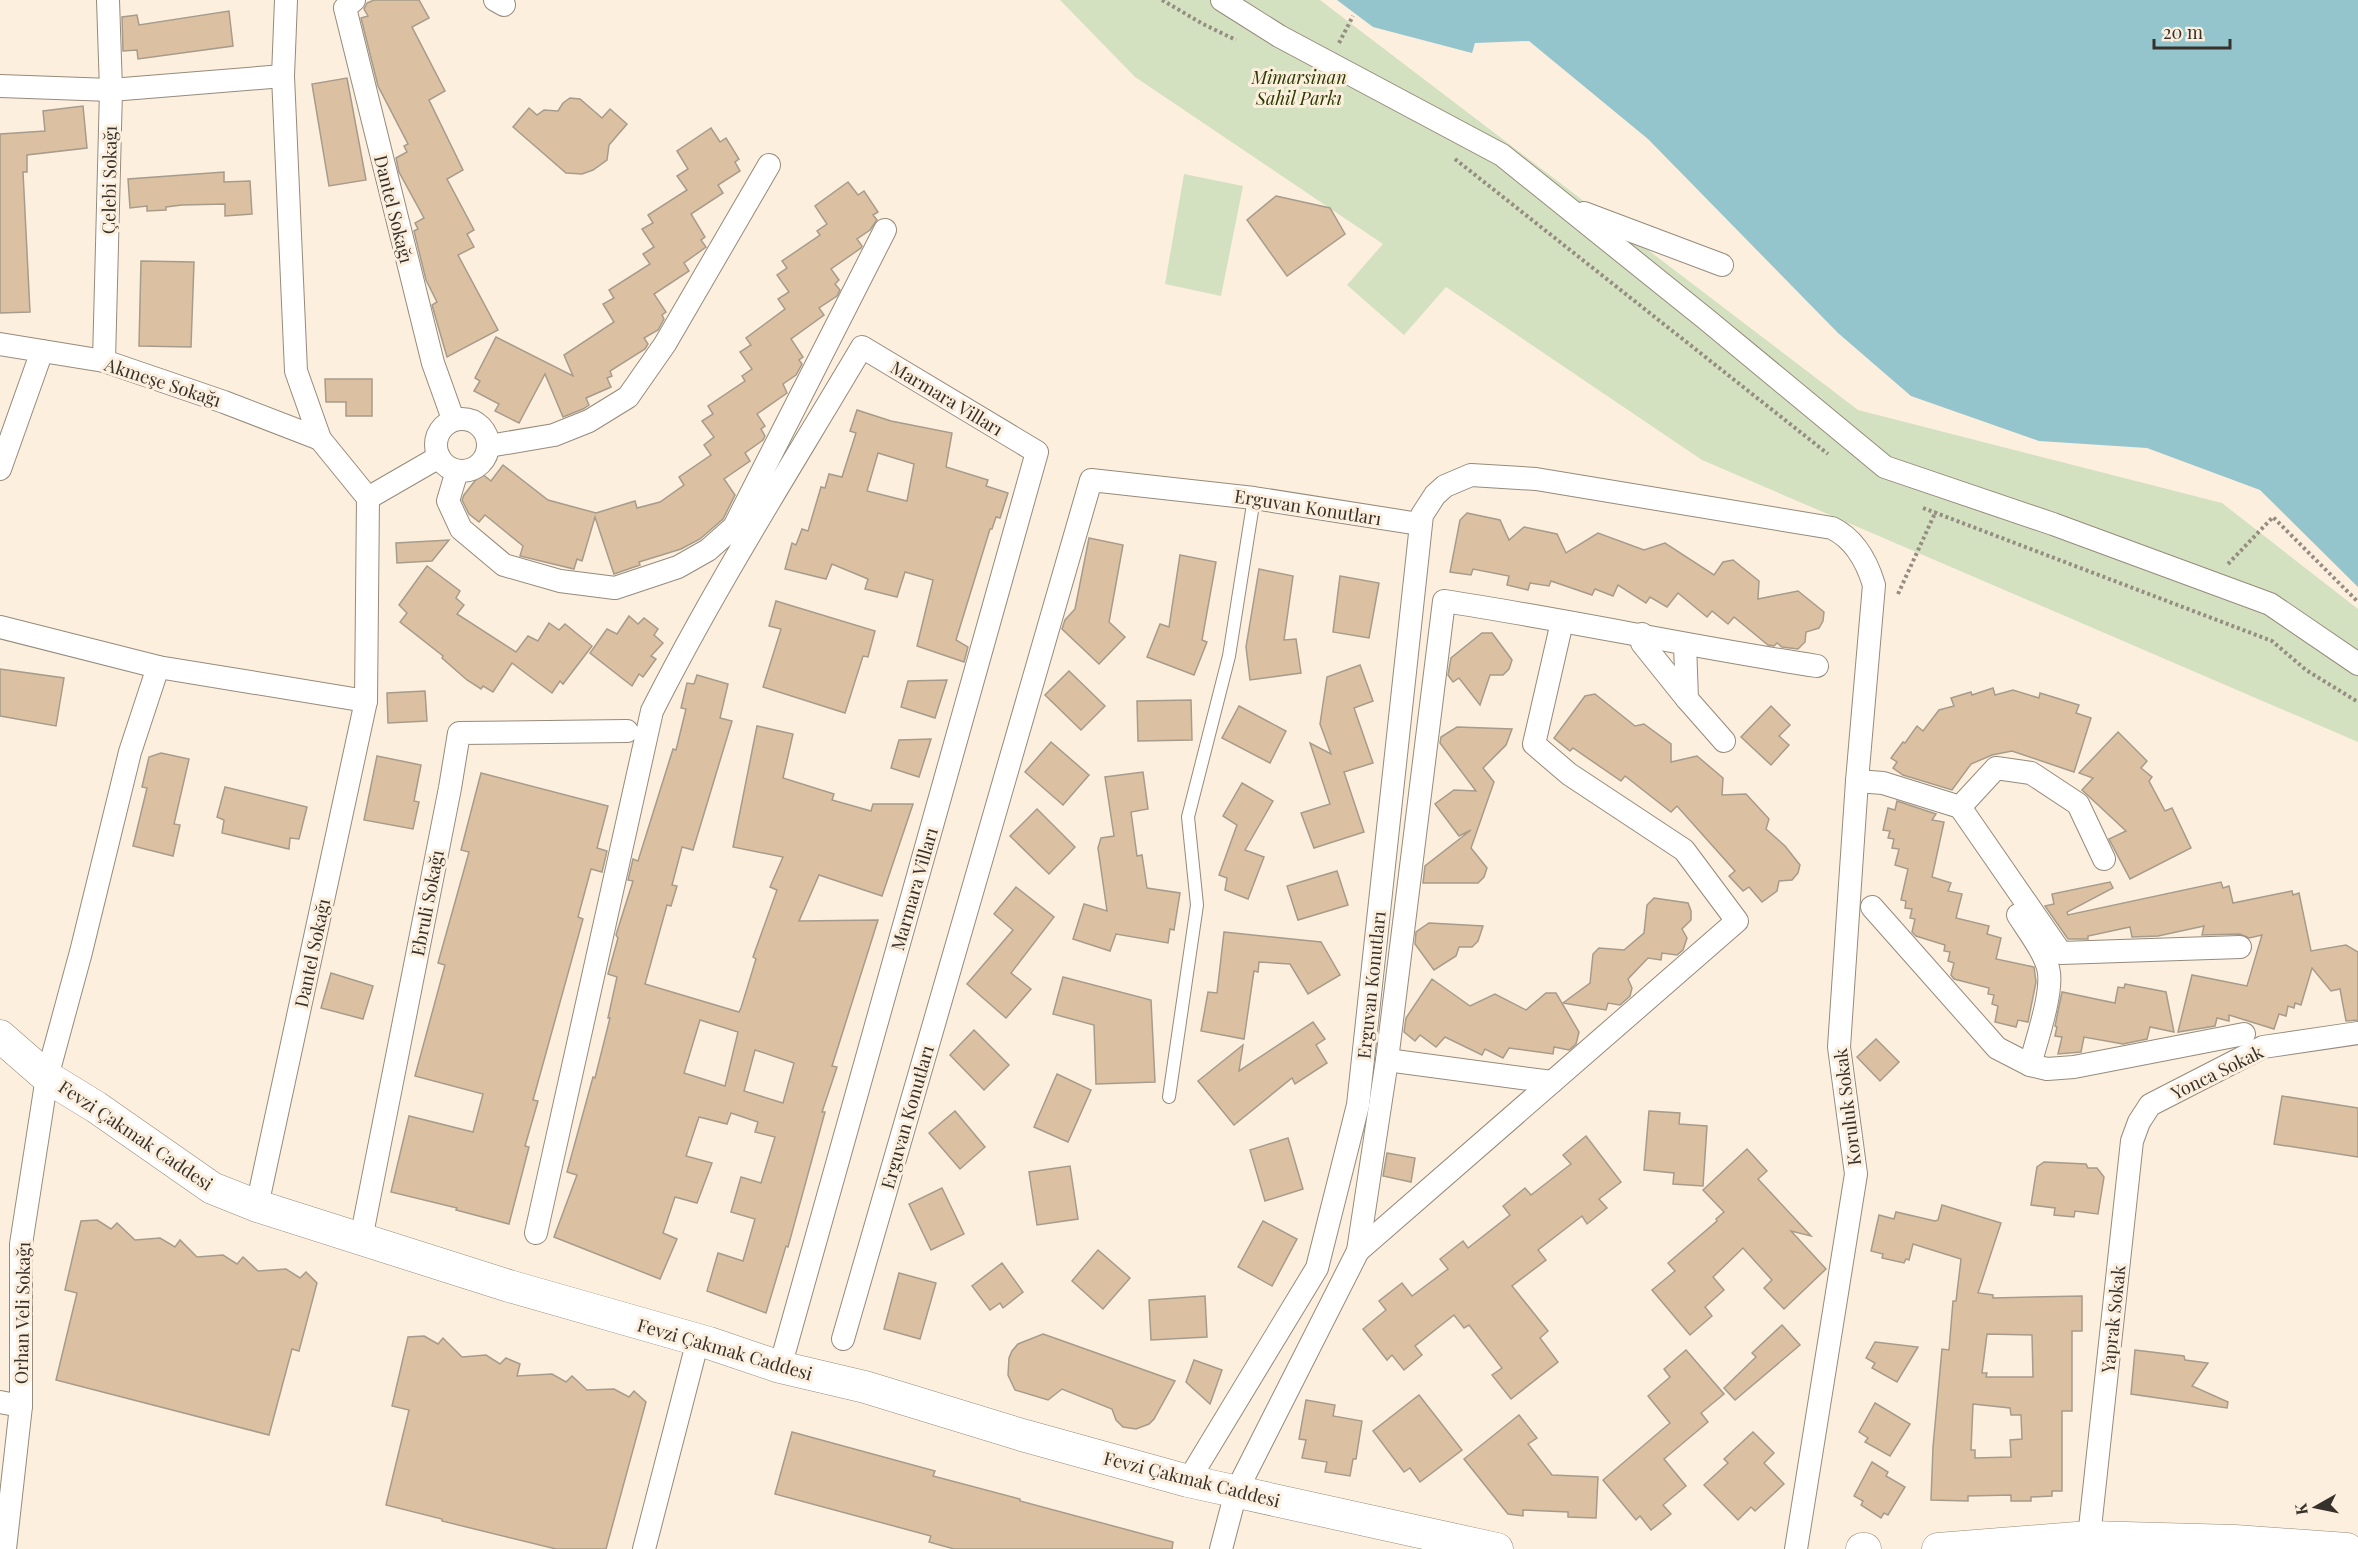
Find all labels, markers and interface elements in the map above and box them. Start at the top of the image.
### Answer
scale bar [2154,12,2230,50]
text: 20 m [2163,20,2203,44]
park label: Mimarsinan Sahil Parkı [1250,65,1347,110]
street label: Çelebi Sokağı [96,126,122,234]
street label: Dantel Sokağı [369,152,419,266]
street label: Akmeşe Sokağı [101,352,224,412]
street label: Marmara Vilları [886,355,1008,441]
street label: Erguvan Konutları [1233,484,1383,530]
street label: Marmara Vilları [885,825,943,953]
street label: Ebruli Sokağı [405,848,449,958]
street label: Dantel Sokağı [289,896,335,1010]
street label: Erguvan Konutları [1351,910,1391,1060]
street label: Yonca Sokak [2166,1039,2267,1105]
street label: Erguvan Konutları [875,1042,939,1192]
street label: Koruluk Sokak [1828,1047,1866,1167]
street label: Fevzi Çakmak Caddesi [54,1074,218,1196]
street label: Orhan Veli Sokağı [9,1242,35,1384]
street label: Yaprak Sokak [2095,1264,2131,1375]
street label: Fevzi Çakmak Caddesi [635,1313,815,1385]
street label: Fevzi Çakmak Caddesi [1101,1445,1283,1513]
north arrow [2286,1477,2346,1537]
text: K [2289,1502,2312,1517]

